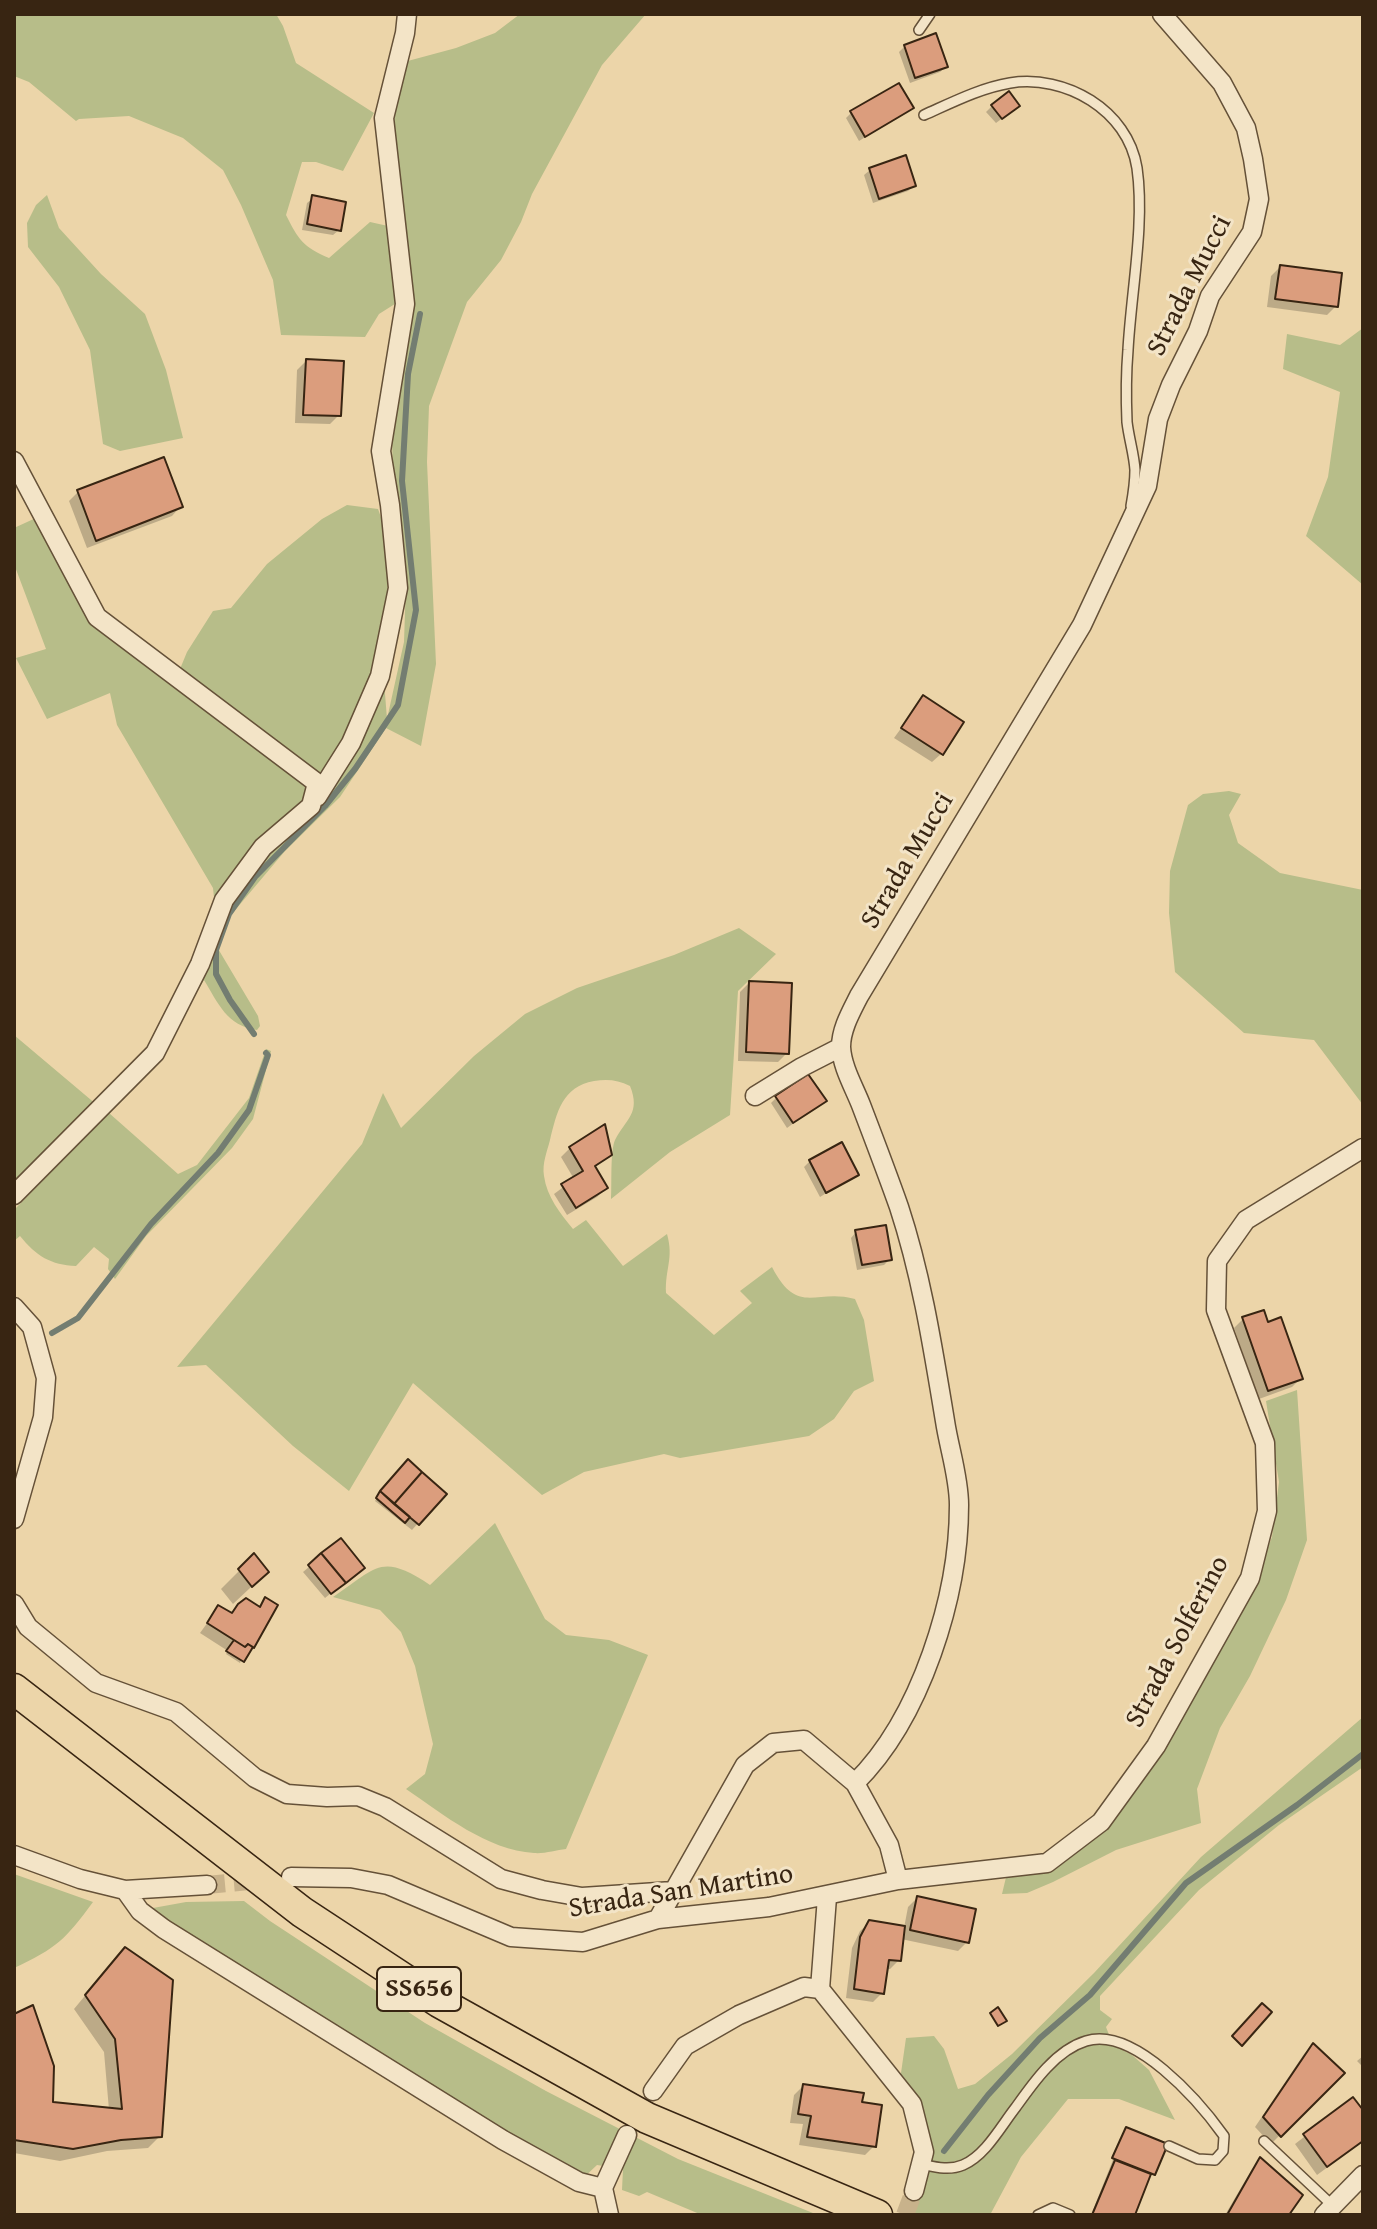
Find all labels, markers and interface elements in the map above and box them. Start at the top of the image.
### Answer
street label: Strada Mucci [1140,210,1240,362]
street label: Strada Mucci [854,787,962,935]
street label: Strada Solferino [1119,1550,1237,1734]
street label: Strada San Martino [566,1858,796,1926]
road number: SS656 [377,1967,461,2011]

